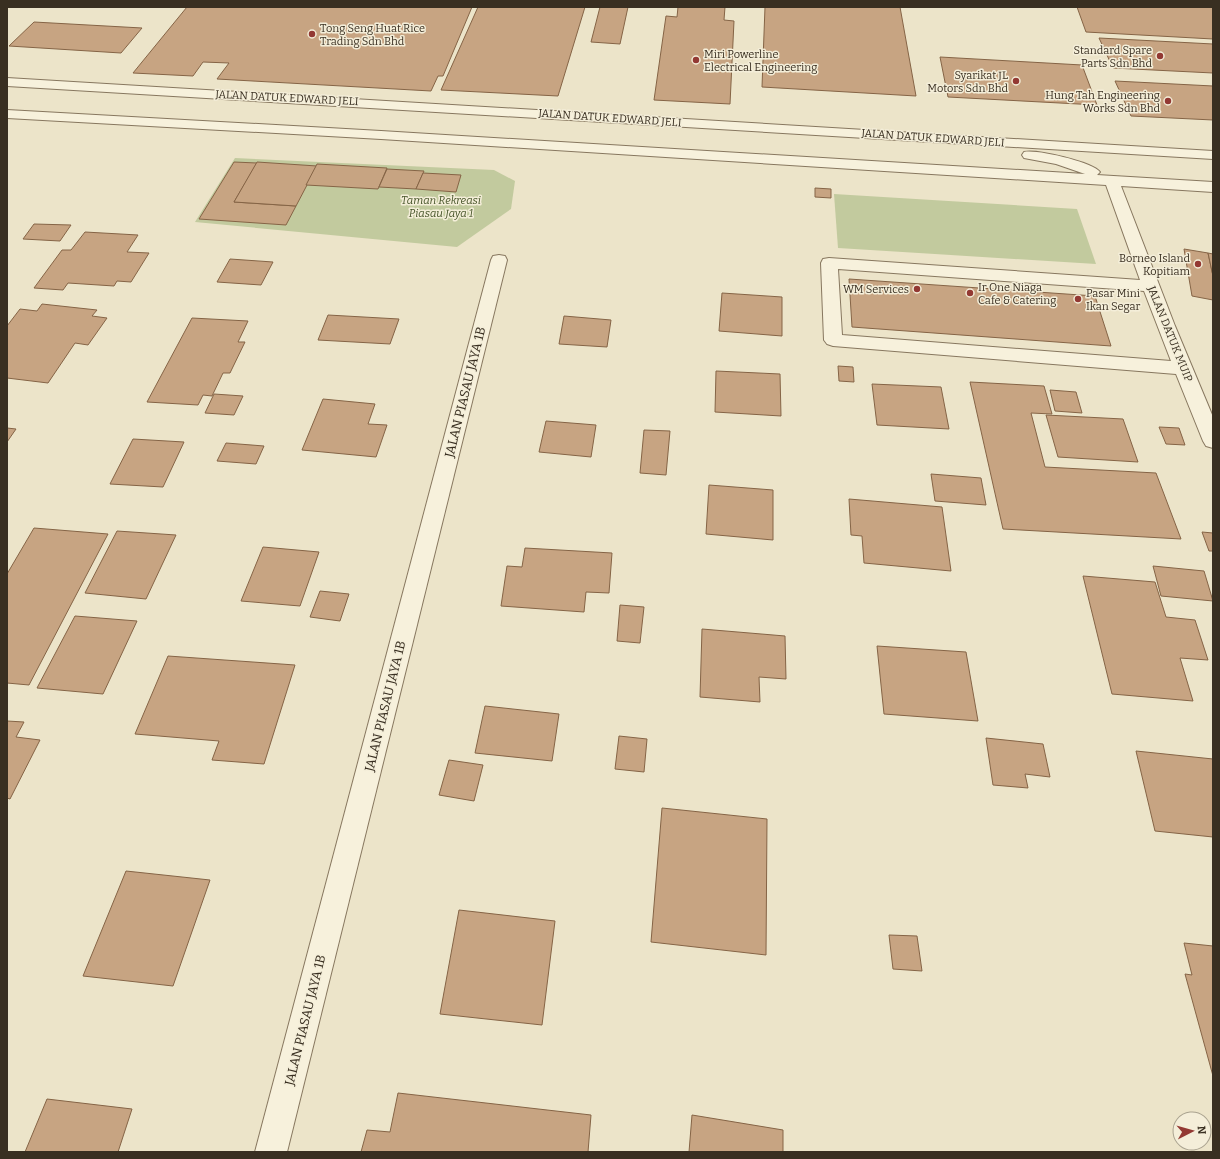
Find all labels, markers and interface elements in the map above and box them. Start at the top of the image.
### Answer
place label: Tong Seng Huat Rice Trading Sdn Bhd [320,22,425,48]
marker: Tong Seng Huat Rice Trading Sdn Bhd [307,29,317,39]
place label: Standard Spare Parts Sdn Bhd [1074,44,1152,70]
place label: Miri Powerline Electrical Engineering [704,48,817,74]
marker: Standard Spare Parts Sdn Bhd [1155,51,1165,61]
marker: Miri Powerline Electrical Engineering [691,55,701,65]
place label: Syarikat JL Motors Sdn Bhd [927,69,1008,95]
marker: Syarikat JL Motors Sdn Bhd [1011,76,1021,86]
street label: JALAN DATUK EDWARD JELI [214,88,359,108]
place label: Hung Tah Engineering Works Sdn Bhd [1045,89,1160,115]
marker: Hung Tah Engineering Works Sdn Bhd [1163,96,1173,106]
street label: JALAN DATUK EDWARD JELI [537,106,682,129]
street label: JALAN DATUK EDWARD JELI [860,126,1005,149]
park label: Taman Rekreasi Piasau Jaya 1 [401,194,481,220]
place label: Borneo Island Kopitiam [1119,252,1191,278]
marker: Borneo Island Kopitiam [1193,259,1203,269]
place label: Ir One Niaga Cafe & Catering [978,281,1056,307]
place label: WM Services [843,283,909,296]
street label: JALAN DATUK MUIP [1144,283,1195,384]
marker: WM Services [912,284,922,294]
place label: Pasar Mini Ikan Segar [1086,287,1141,313]
marker: Ir One Niaga Cafe & Catering [965,288,975,298]
marker: Pasar Mini Ikan Segar [1073,294,1083,304]
street label: JALAN PIASAU JAYA 1B [441,325,488,460]
street label: JALAN PIASAU JAYA 1B [361,639,408,774]
street label: JALAN PIASAU JAYA 1B [281,953,328,1088]
north arrow [1172,1111,1212,1151]
text: N [1195,1125,1208,1135]

